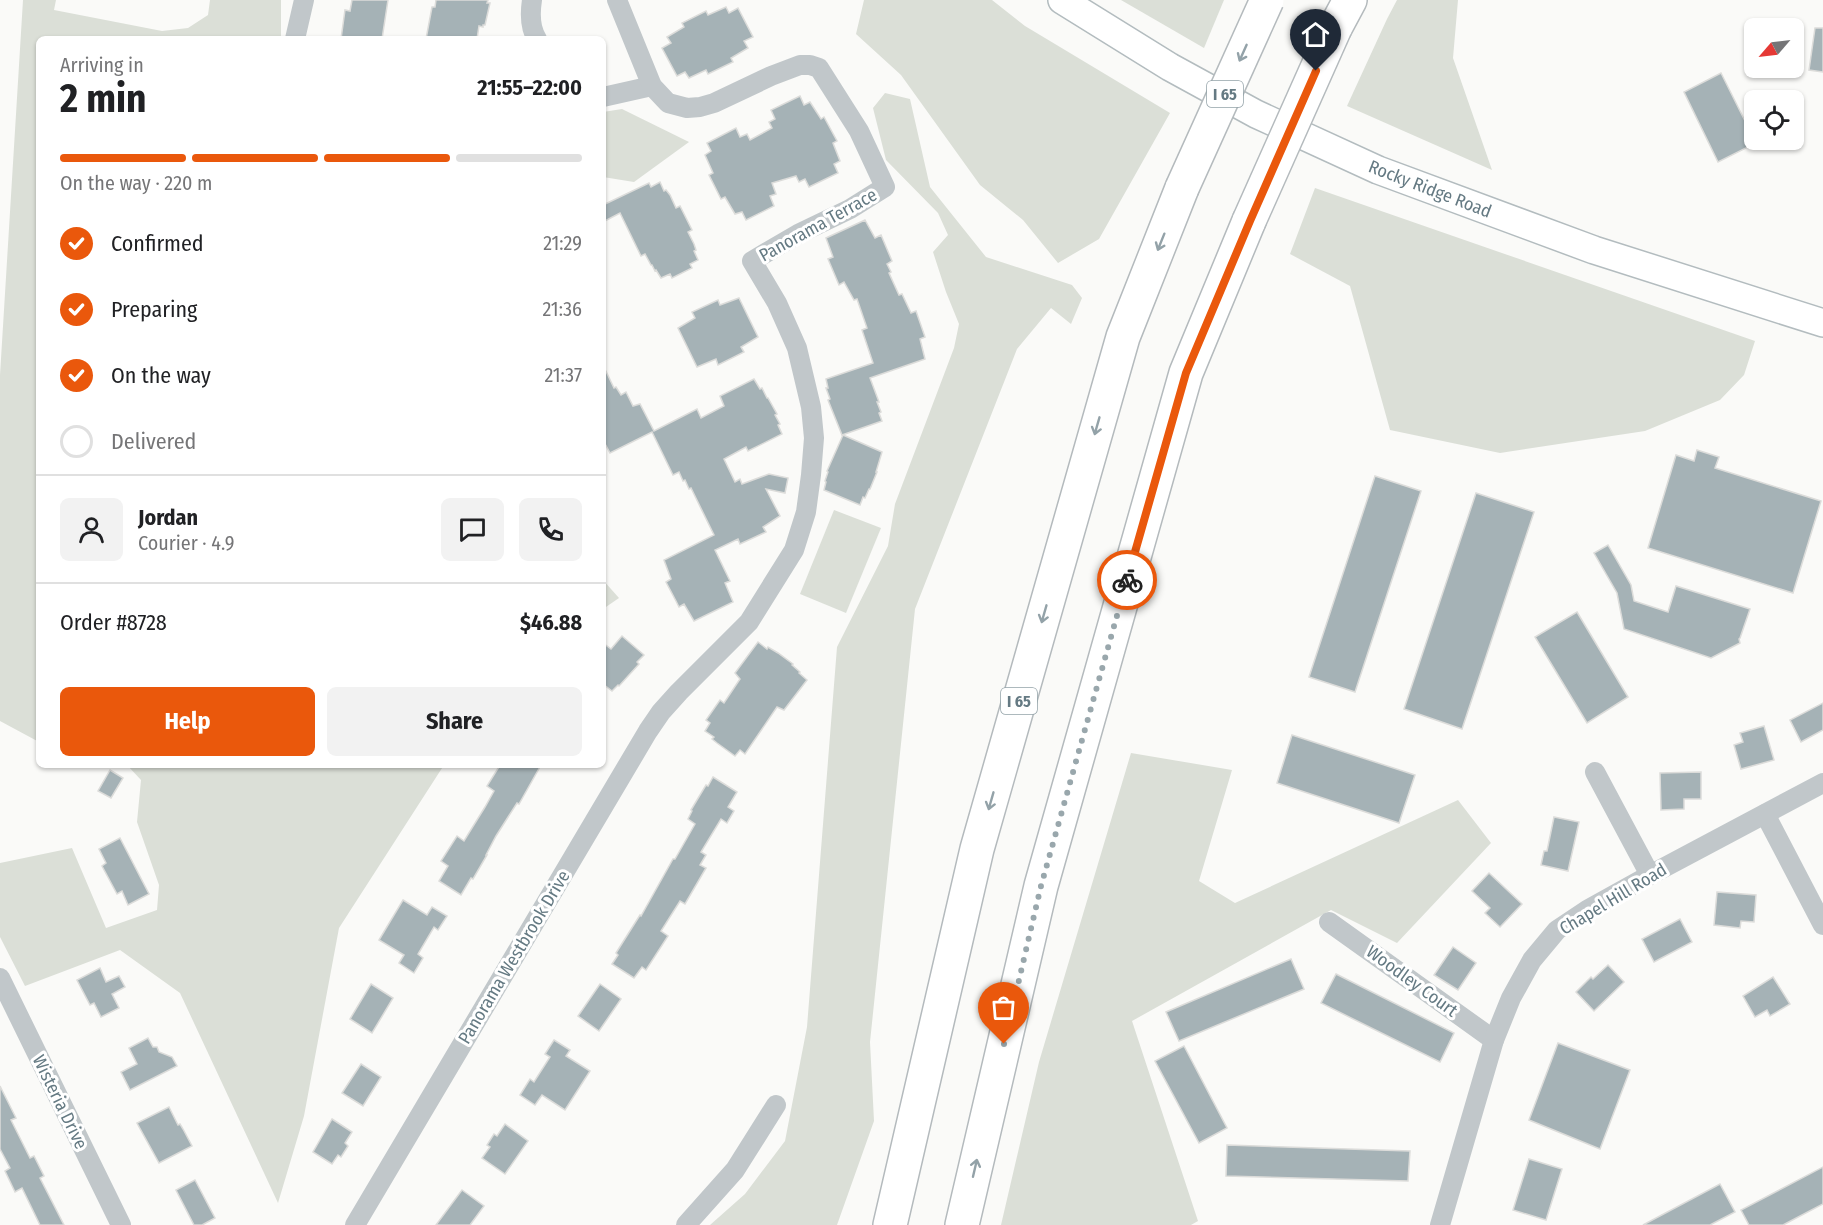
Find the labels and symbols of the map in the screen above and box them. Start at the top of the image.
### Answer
pin [1290,9,1341,71]
north arrow [1744,18,1804,78]
one-way arrow [1237,44,1248,62]
road number: I 65 [1207,81,1243,107]
street label: Rocky Ridge Road [1365,155,1495,223]
street label: Panorama Terrace [755,184,881,266]
one-way arrow [1154,232,1165,251]
one-way arrow [1091,416,1102,435]
courier [1097,550,1157,610]
one-way arrow [1038,604,1049,623]
road number: I 65 [1001,688,1037,714]
one-way arrow [985,791,996,810]
street label: Chapel Hill Road [1555,858,1671,940]
street label: Panorama Westbrook Drive [453,866,575,1048]
street label: Woodley Court [1362,941,1462,1022]
pin [978,982,1029,1044]
street label: Wisteria Drive [28,1051,92,1153]
one-way arrow [970,1159,982,1178]

